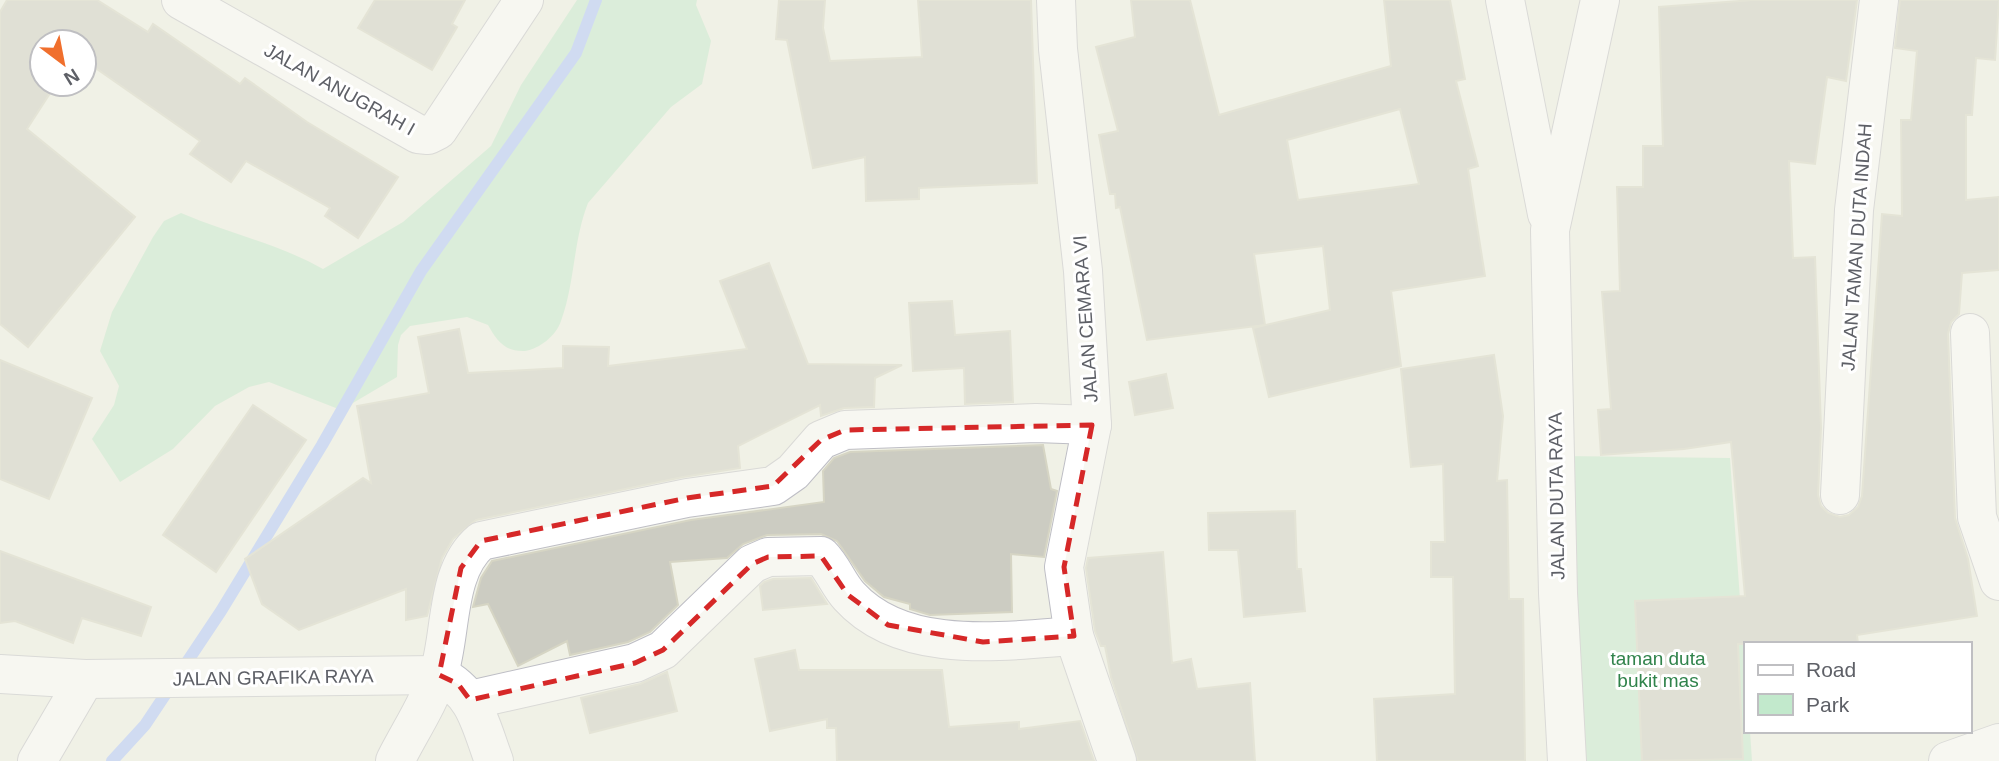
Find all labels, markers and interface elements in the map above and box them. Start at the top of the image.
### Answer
north arrow [28,28,98,98]
street label: JALAN ANUGRAH I [261,39,419,140]
text: N [60,64,83,90]
street label: JALAN TAMAN DUTA INDAH [1837,123,1876,372]
street label: JALAN CEMARA VI [1069,234,1102,403]
street label: JALAN DUTA RAYA [1545,412,1568,580]
legend [1744,642,1971,733]
park label: taman duta bukit mas [1610,648,1706,691]
text: Road [1806,658,1856,681]
street label: JALAN GRAFIKA RAYA [172,665,374,690]
text: Park [1806,693,1850,716]

